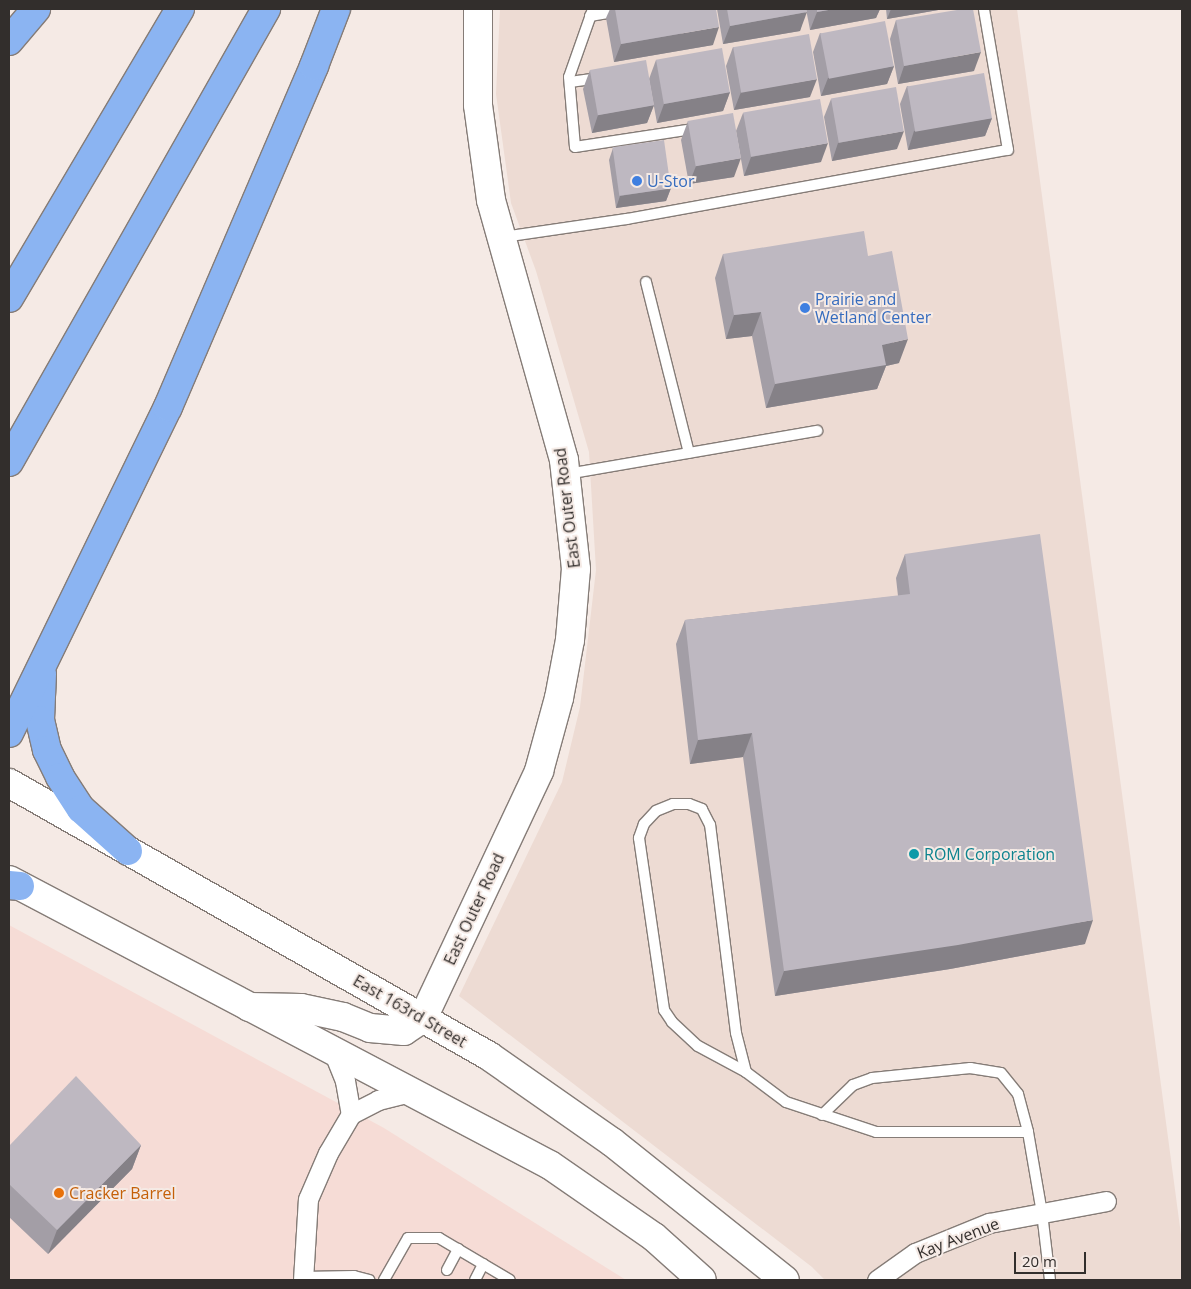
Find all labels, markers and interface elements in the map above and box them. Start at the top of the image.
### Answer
place label: U-Stor [647,171,694,191]
marker: U-Stor [631,175,643,187]
place label: Prairie and Wetland Center [815,289,931,327]
marker: Prairie and Wetland Center [799,302,811,314]
street label: East Outer Road [550,447,584,569]
place label: ROM Corporation [924,844,1055,864]
marker: ROM Corporation [908,848,920,860]
street label: East Outer Road [440,850,508,968]
street label: East 163rd Street [350,971,470,1051]
place label: Cracker Barrel [69,1183,176,1203]
marker: Cracker Barrel [53,1187,65,1199]
street label: Kay Avenue [914,1214,1002,1262]
scale bar [1016,1242,1088,1274]
text: 20 m [1022,1251,1057,1271]

